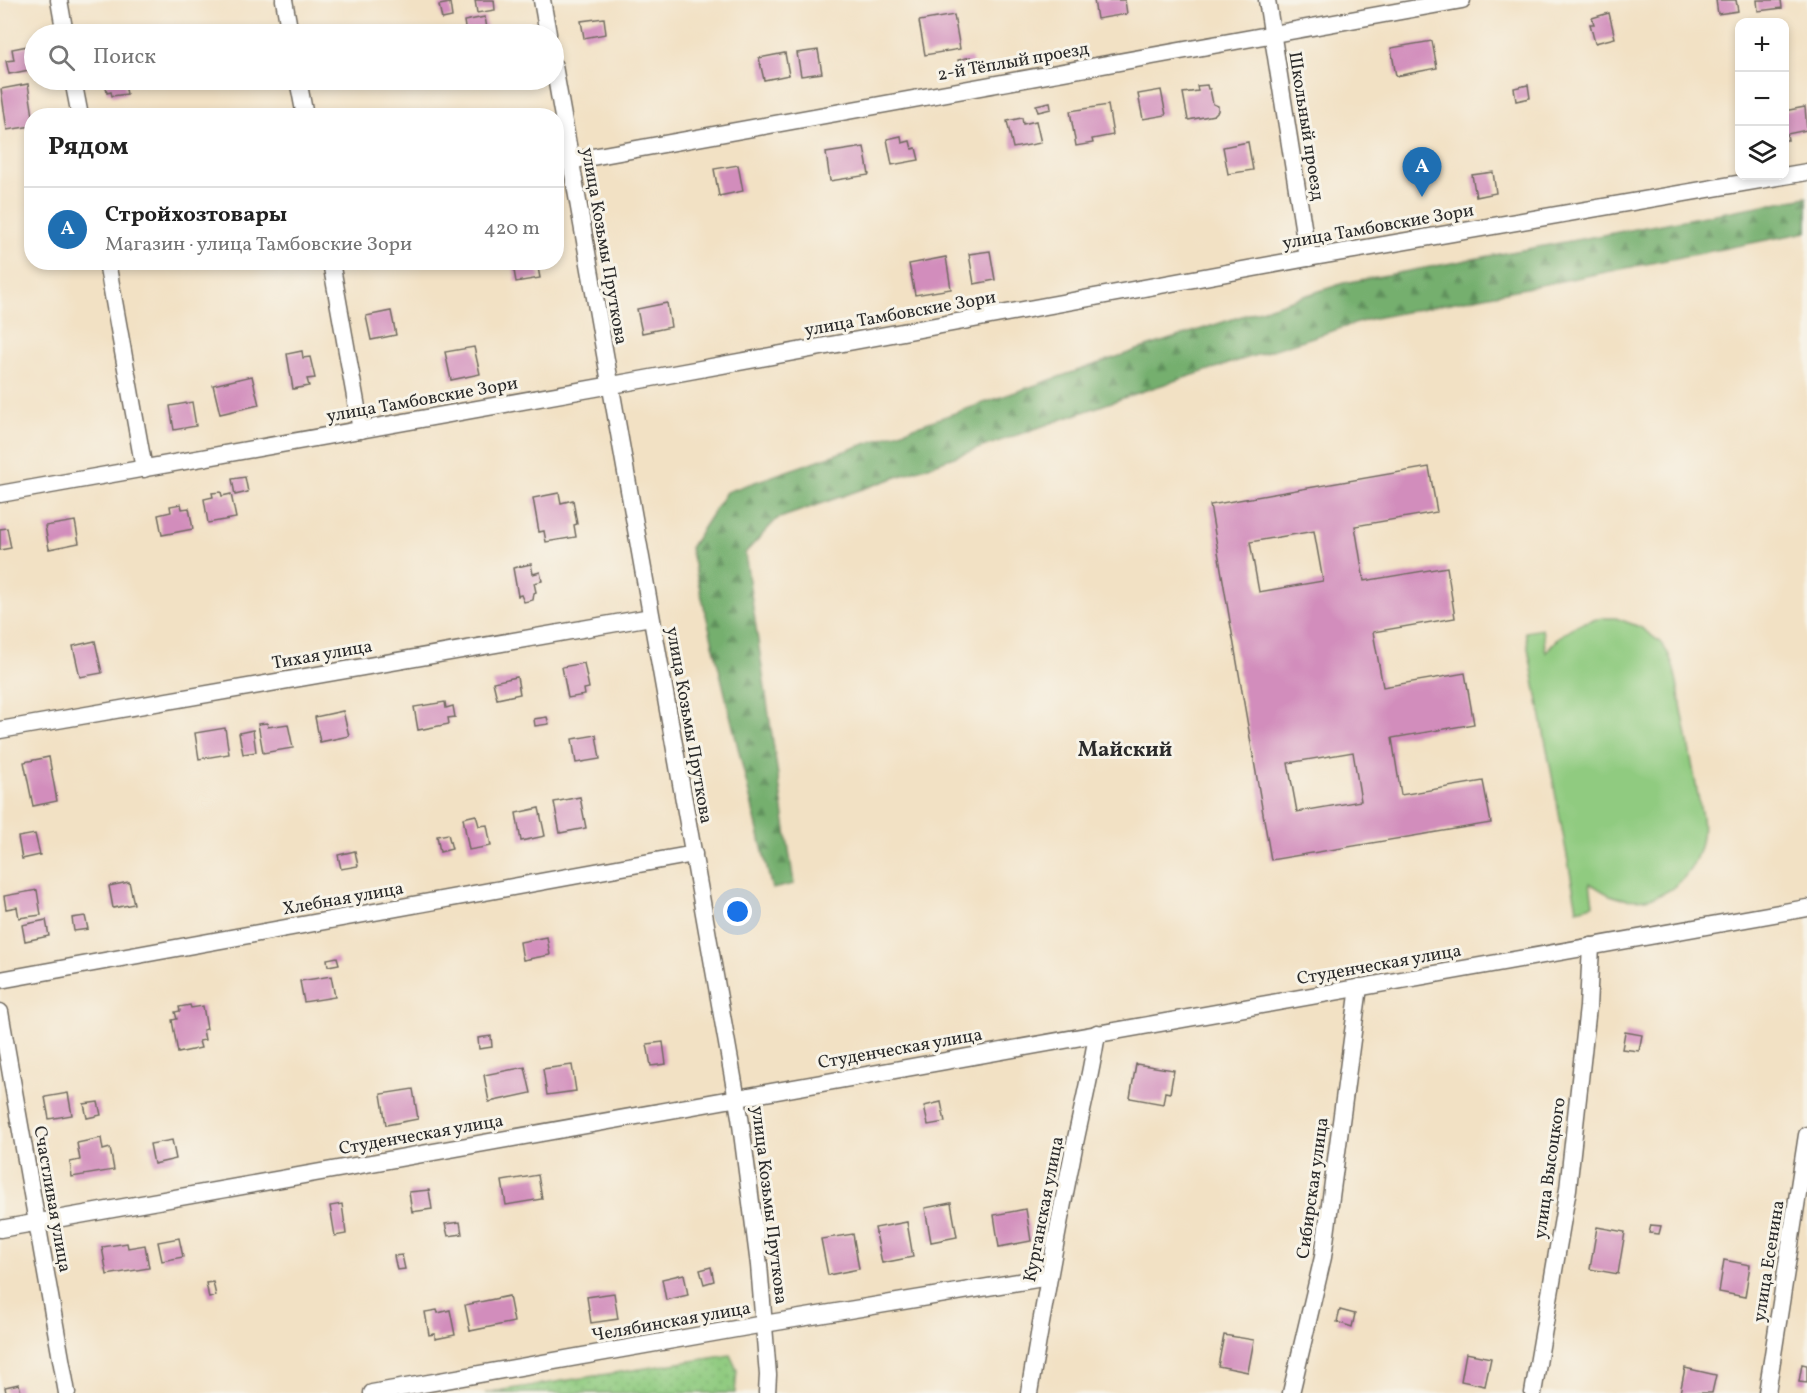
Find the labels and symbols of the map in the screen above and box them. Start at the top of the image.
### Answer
street label: 2-й Тёплый проезд [936,37,1091,88]
street label: Школьный проезд [1281,50,1330,203]
street label: улица Козьмы Пруткова [574,146,633,347]
pin: A [1402,148,1442,197]
street label: улица Тамбовские Зори [1281,198,1476,257]
street label: улица Тамбовские Зори [803,285,998,344]
street label: улица Тамбовские Зори [325,371,520,430]
street label: улица Козьмы Пруткова [659,625,718,826]
street label: Тихая улица [270,634,375,677]
district label: Майский [1078,736,1172,765]
street label: Хлебная улица [281,877,406,922]
your location [723,897,752,926]
street label: Студенческая улица [1295,939,1463,992]
street label: Студенческая улица [816,1023,984,1076]
street label: улица Высоцкого [1528,1096,1573,1241]
street label: улица Козьмы Пруткова [744,1105,793,1306]
street label: Студенческая улица [337,1109,505,1162]
street label: Сибирская улица [1291,1116,1336,1261]
street label: Счастливая улица [26,1124,77,1275]
street label: Курганская улица [1018,1134,1071,1284]
street label: улица Есенина [1748,1199,1791,1324]
street label: Челябинская улица [590,1296,753,1349]

